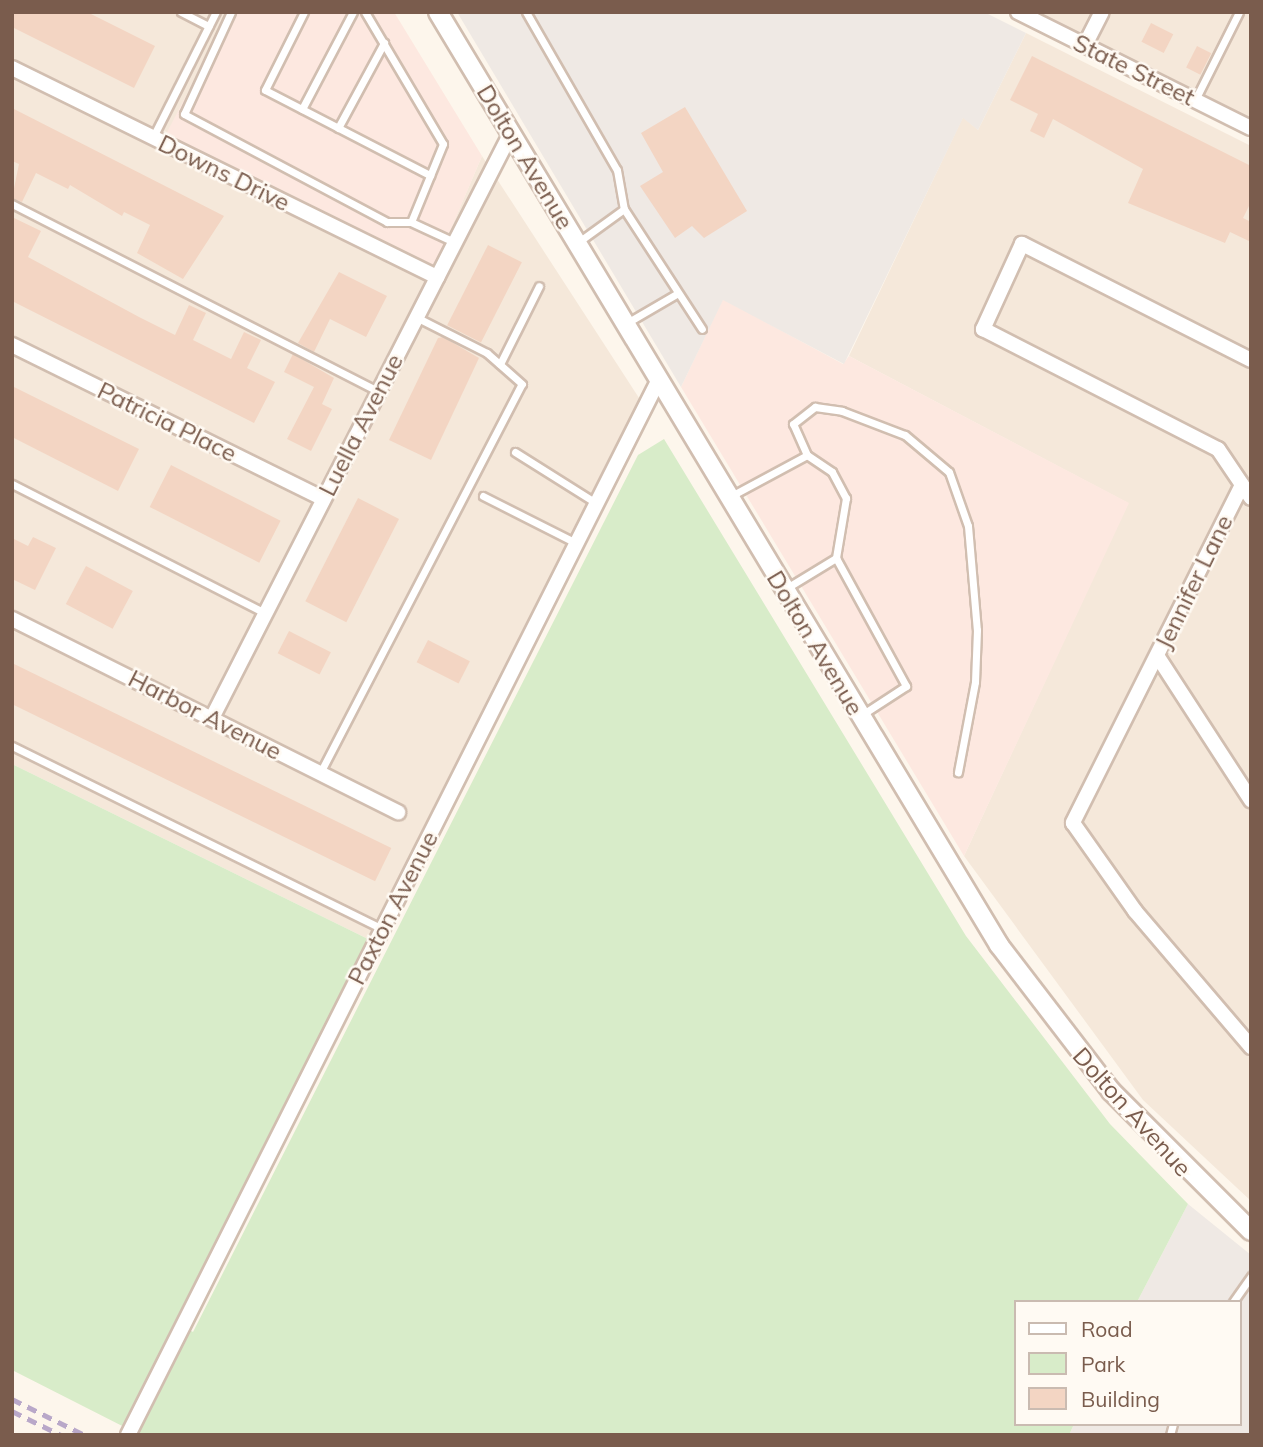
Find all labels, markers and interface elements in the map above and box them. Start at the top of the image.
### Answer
street label: State Street [1069,28,1199,112]
street label: Dolton Avenue [471,80,579,234]
street label: Downs Drive [154,129,294,217]
street label: Luella Avenue [313,349,409,501]
street label: Patricia Place [93,376,241,468]
street label: Jennifer Lane [1149,510,1239,654]
street label: Dolton Avenue [761,566,869,720]
street label: Harbor Avenue [124,664,286,766]
street label: Paxton Avenue [342,827,444,989]
street label: Dolton Avenue [1067,1042,1197,1182]
legend [1014,1300,1242,1426]
text: Road [1081,1316,1132,1342]
text: Park [1081,1351,1125,1377]
text: Building [1081,1386,1160,1412]

